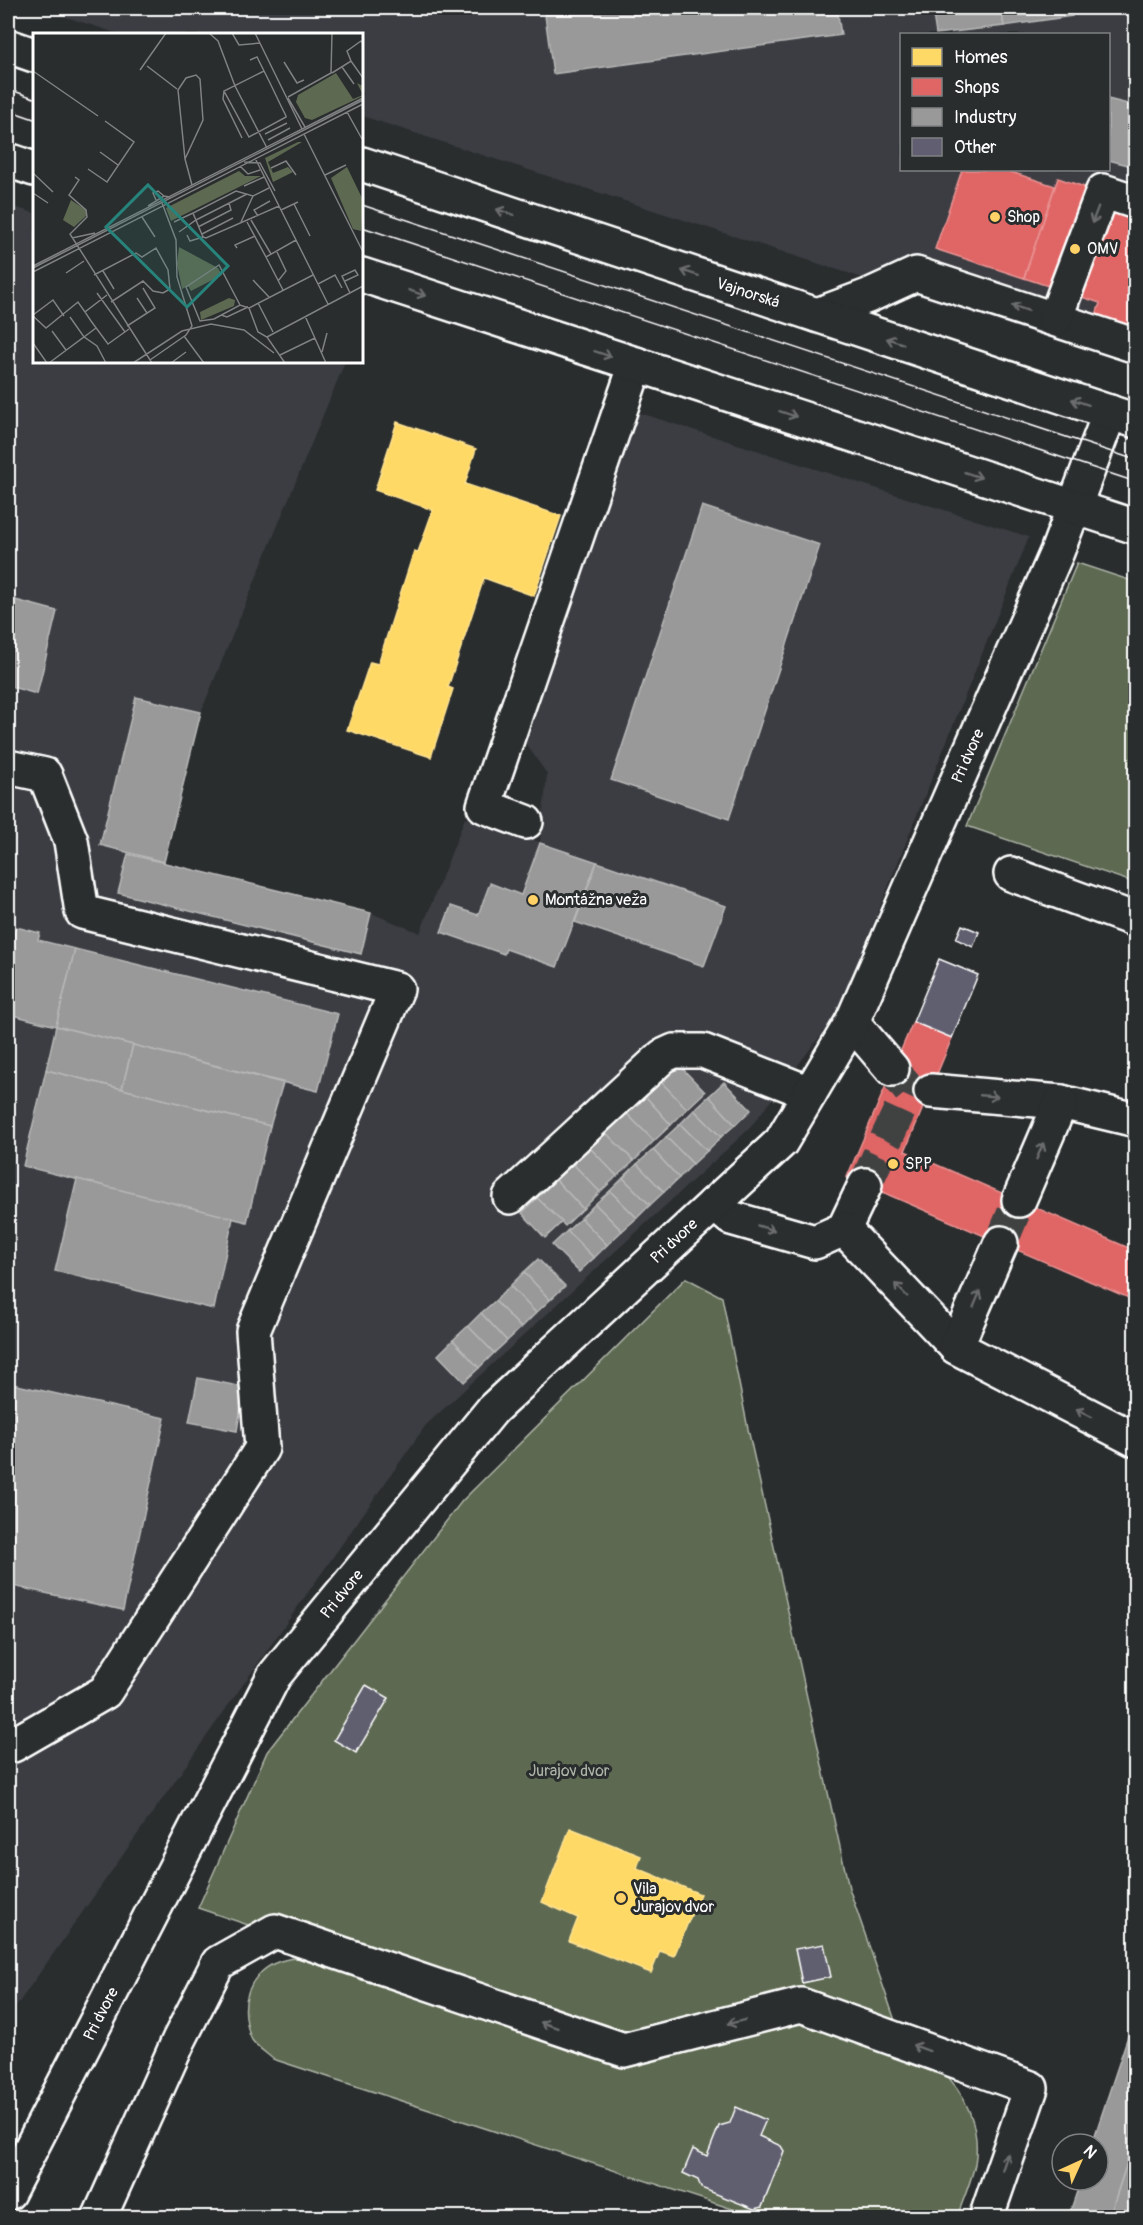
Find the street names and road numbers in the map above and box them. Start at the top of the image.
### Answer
street label: Vajnorská [714,273,782,313]
street label: Pri dvore [947,726,989,786]
street label: Pri dvore [646,1214,702,1268]
street label: Pri dvore [316,1565,368,1623]
street label: Pri dvore [79,1984,123,2044]

